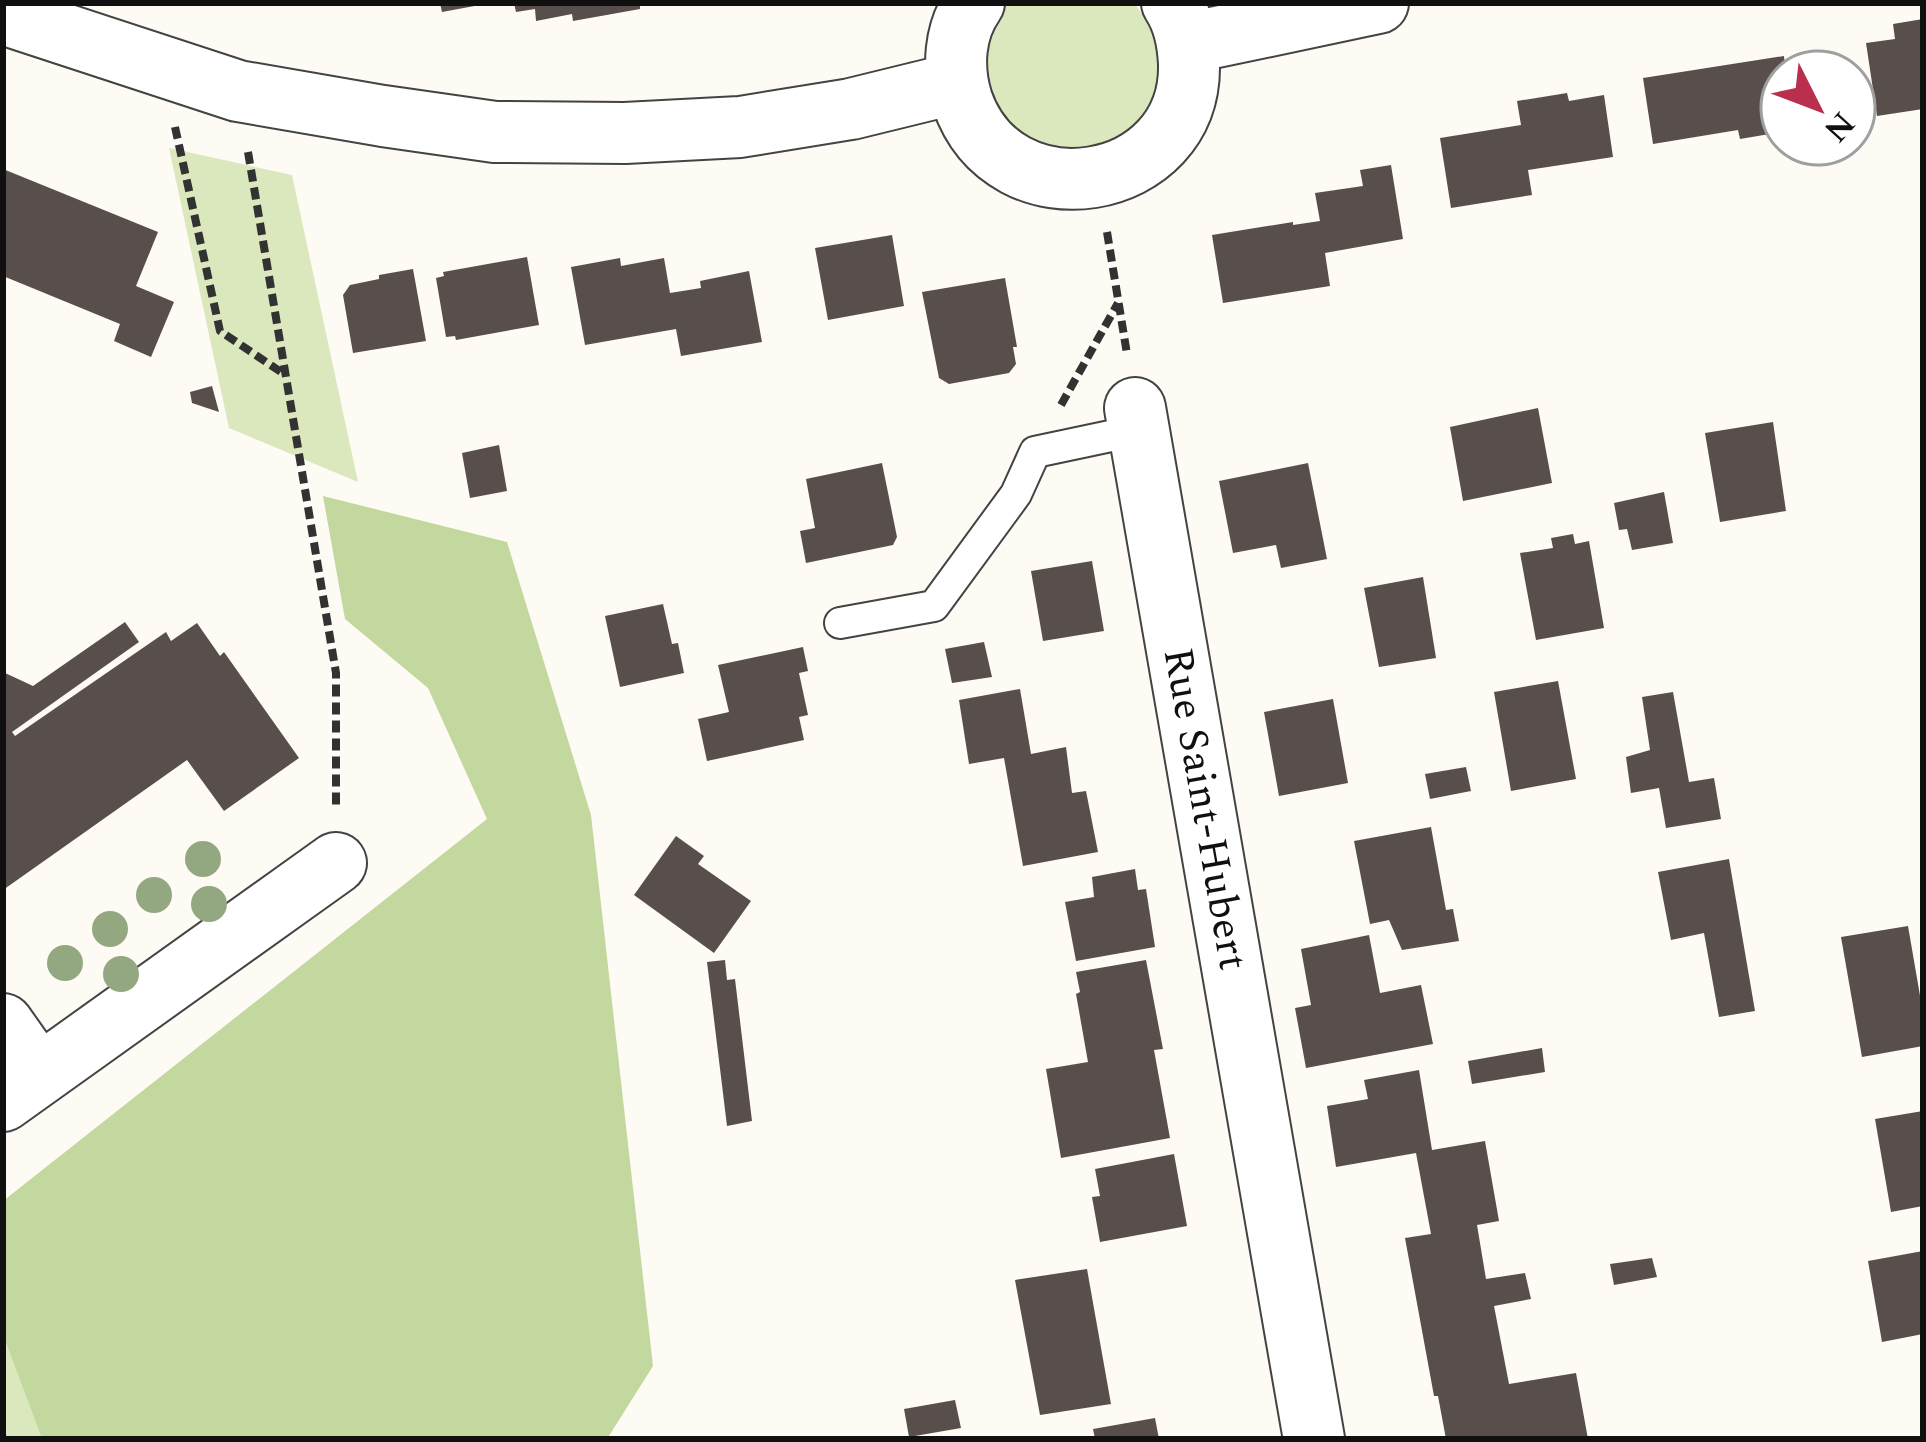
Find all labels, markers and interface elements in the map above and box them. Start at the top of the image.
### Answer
north arrow [1758,48,1878,168]
text: N [1811,100,1866,153]
street label: Rue Saint-Hubert [1146,643,1264,975]

